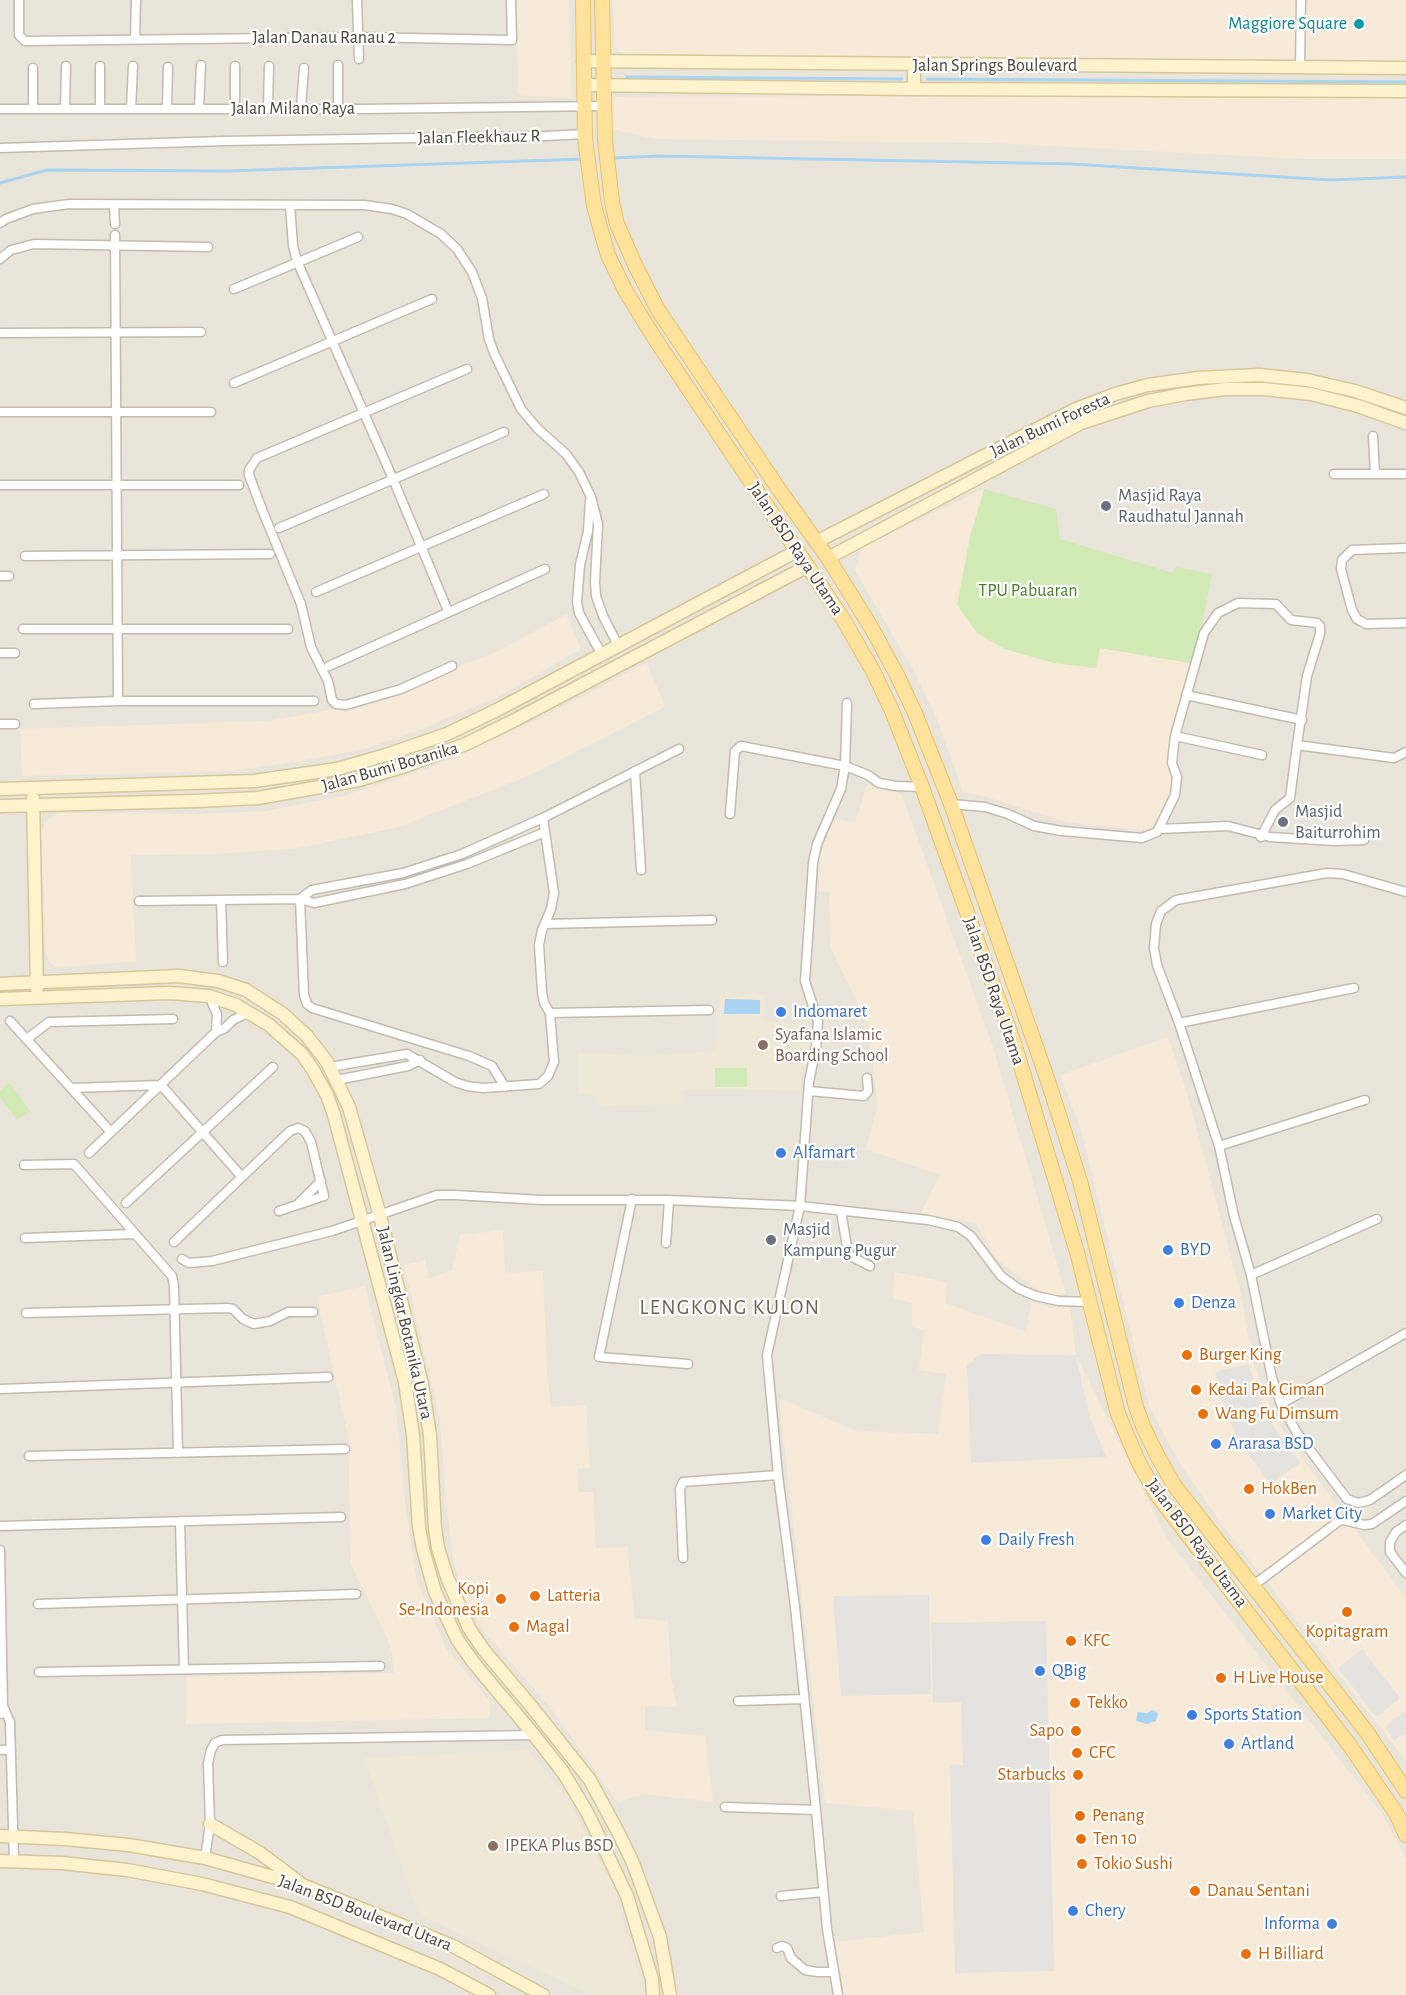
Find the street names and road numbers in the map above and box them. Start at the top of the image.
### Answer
street label: Jalan Danau Ranau 2 [252,27,396,49]
street label: Jalan Springs Boulevard [913,55,1077,77]
street label: Jalan Milano Raya [231,98,355,120]
street label: Jalan Fleekhauz R [417,125,541,149]
street label: Jalan Bumi Foresta [987,388,1113,462]
street label: Jalan BSD Raya Utama [744,479,848,619]
street label: Jalan Bumi Botanika [319,737,461,797]
street label: Jalan BSD Raya Utama [958,914,1030,1068]
street label: Jalan Lingkar Botanika Utara [372,1225,438,1421]
street label: Jalan BSD Raya Utama [1142,1474,1252,1612]
street label: Jalan BSD Boulevard Utara [275,1870,455,1956]

